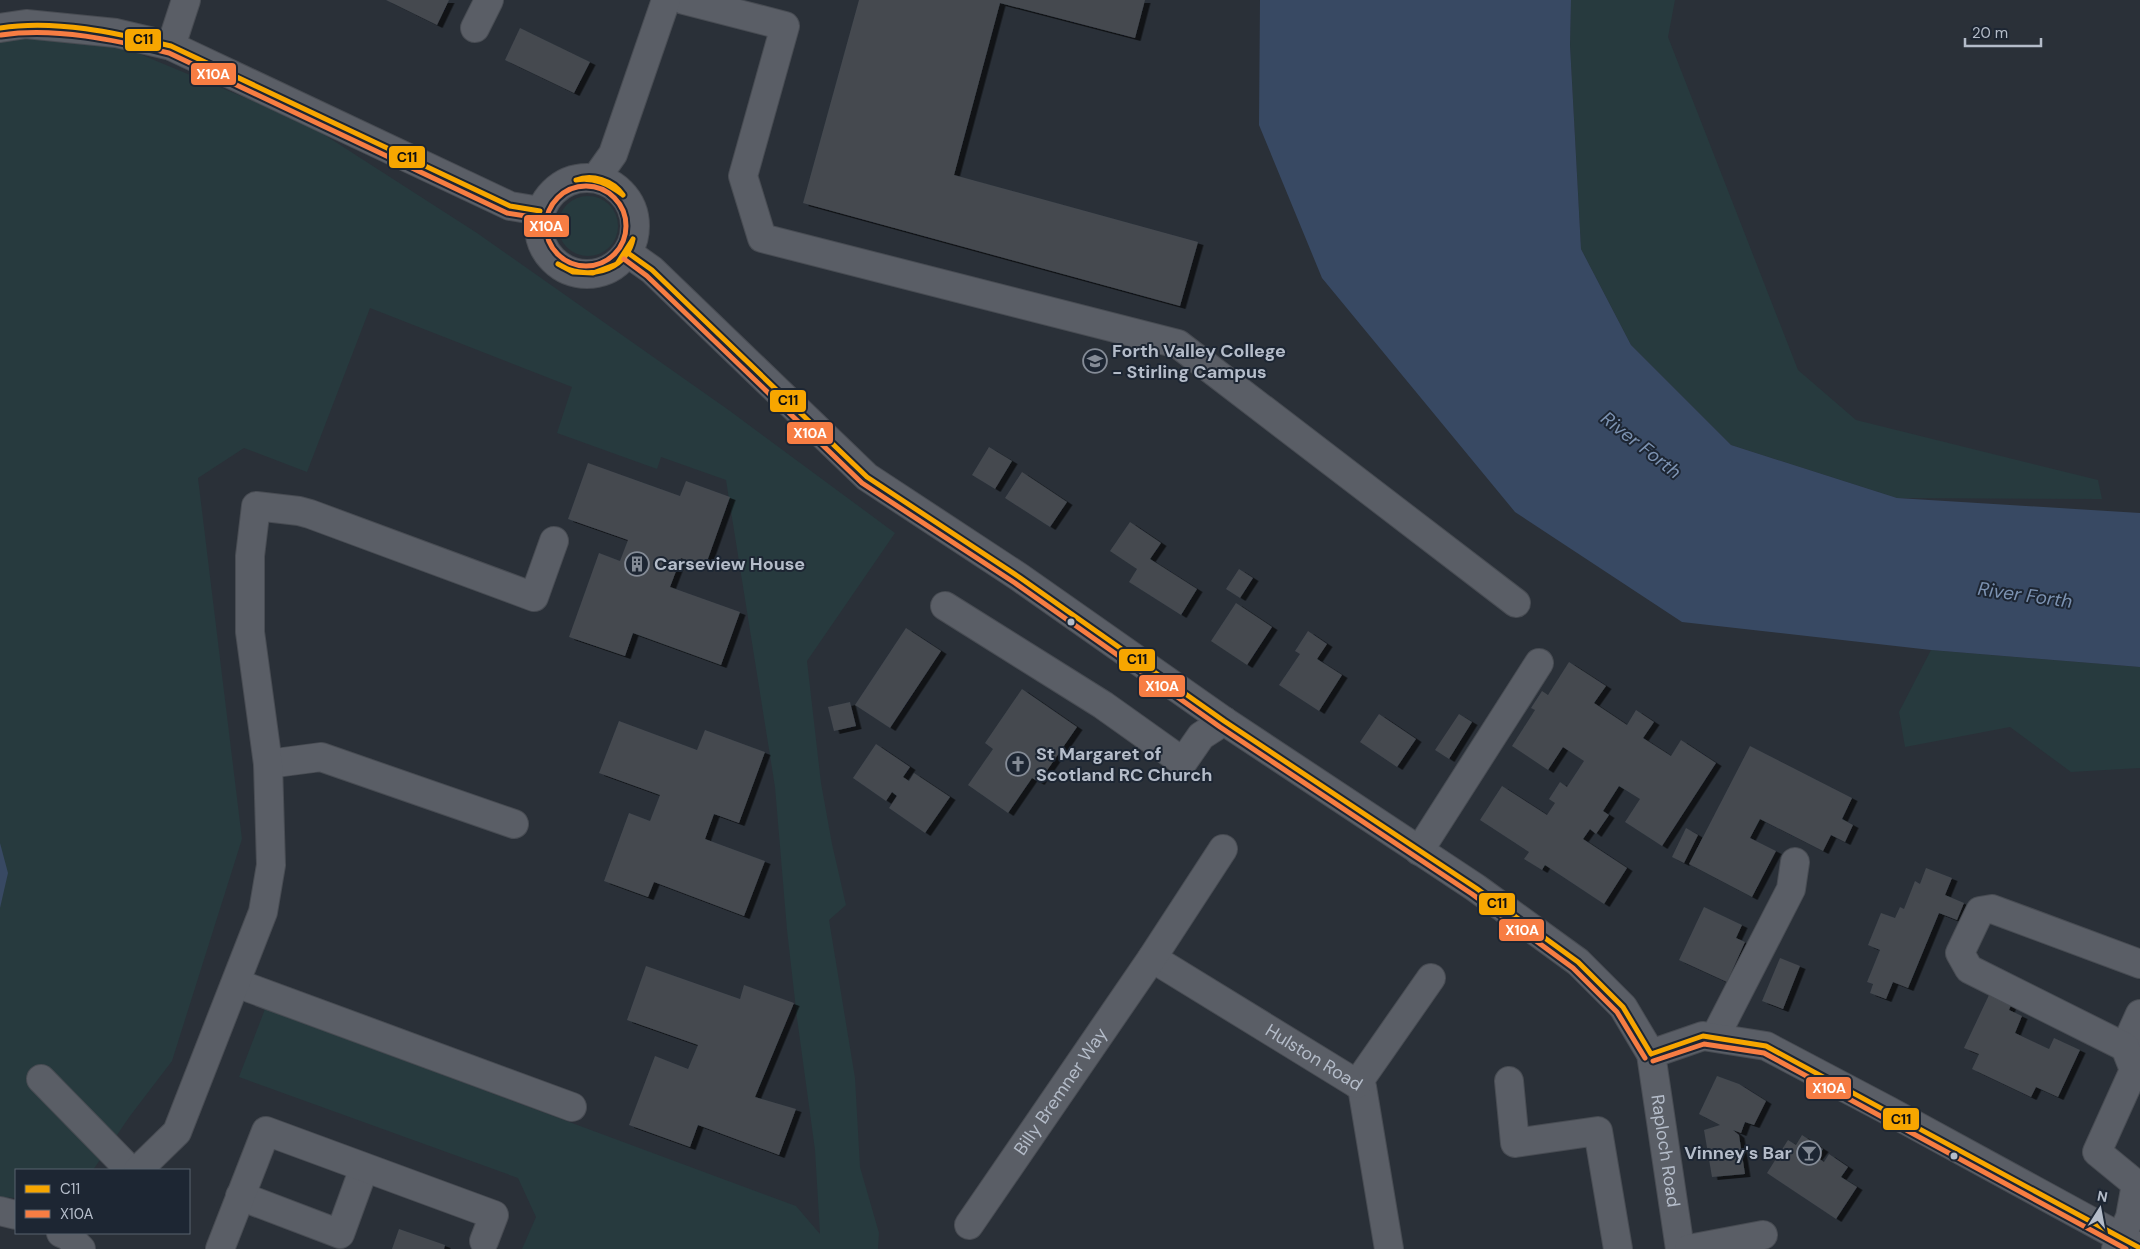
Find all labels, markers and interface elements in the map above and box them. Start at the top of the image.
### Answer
scale bar [1965,15,2041,47]
text: 20 m [1972,23,2008,43]
line badge: C11 [124,28,162,52]
text: C11 [133,30,153,48]
line badge: X10A [190,62,237,86]
text: X10A [196,65,230,83]
line badge: C11 [388,145,426,169]
text: C11 [397,148,417,166]
line badge: X10A [523,214,570,238]
text: X10A [529,217,563,235]
place label: Forth Valley College - Stirling Campus [1112,339,1286,384]
school or university icon: Forth Valley College - Stirling Campus [1082,348,1108,374]
line badge: C11 [769,389,807,413]
text: C11 [778,391,798,409]
water label: River Forth [1596,406,1686,484]
line badge: X10A [786,421,834,445]
text: X10A [793,424,827,442]
building icon: Carseview House [624,551,650,577]
place label: Carseview House [654,552,805,576]
water label: River Forth [1976,576,2074,614]
unlabelled marker [1066,617,1076,627]
line badge: C11 [1118,648,1156,672]
text: C11 [1127,650,1147,668]
line badge: X10A [1138,674,1186,698]
text: X10A [1145,677,1179,695]
place label: St Margaret of Scotland RC Church [1036,742,1212,787]
church icon: St Margaret of Scotland RC Church [1005,751,1031,777]
line badge: C11 [1478,892,1516,916]
text: C11 [1487,894,1507,912]
line badge: X10A [1498,918,1545,942]
text: X10A [1505,921,1539,939]
street label: Hulston Road [1261,1018,1367,1096]
street label: Billy Bremner Way [1008,1023,1113,1160]
line badge: X10A [1805,1076,1852,1100]
text: X10A [1812,1079,1846,1097]
street label: Raploch Road [1645,1093,1686,1209]
line badge: C11 [1882,1107,1920,1131]
text: C11 [1891,1110,1911,1128]
bar icon: Vinney's Bar [1796,1140,1822,1166]
place label: Vinney's Bar [1684,1141,1792,1165]
unlabelled marker [1949,1151,1959,1161]
legend [15,1169,190,1234]
text: C11 [60,1179,80,1199]
north arrow [2075,1184,2125,1234]
text: N [2096,1186,2109,1206]
text: X10A [60,1204,93,1224]

